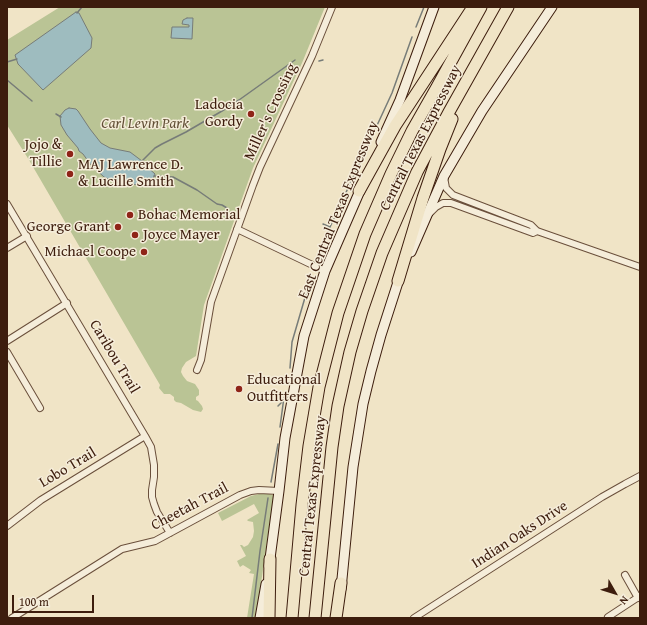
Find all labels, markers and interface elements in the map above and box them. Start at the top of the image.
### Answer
street label: Miller's Crossing [241,61,301,163]
street label: Central Texas Expressway [376,62,466,214]
place label: Ladocia Gordy [195,96,243,131]
marker: Ladocia Gordy [246,109,256,119]
park label: Carl Levin Park [101,115,189,133]
street label: East Central Texas Expressway [295,118,383,302]
place label: Jojo & Tillie [24,136,62,171]
marker: Jojo & Tillie [65,149,75,159]
place label: MAJ Lawrence D. & Lucille Smith [78,156,183,191]
marker: MAJ Lawrence D. & Lucille Smith [65,169,75,179]
place label: Bohac Memorial [138,206,241,224]
marker: Bohac Memorial [125,210,135,220]
place label: George Grant [27,218,110,236]
marker: George Grant [113,222,123,232]
place label: Joyce Mayer [143,226,220,244]
marker: Joyce Mayer [130,230,140,240]
place label: Michael Coope [44,243,136,261]
marker: Michael Coope [139,247,149,257]
street label: Caribou Trail [85,317,143,397]
place label: Educational Outfitters [247,371,321,406]
marker: Educational Outfitters [234,384,244,394]
street label: Central Texas Expressway [296,415,330,577]
street label: Lobo Trail [36,444,100,492]
street label: Cheetah Trail [148,479,232,535]
street label: Indian Oaks Drive [469,497,571,573]
north arrow [595,573,635,613]
scale bar [14,587,96,613]
text: 100 m [19,593,49,610]
text: N [616,593,633,608]

